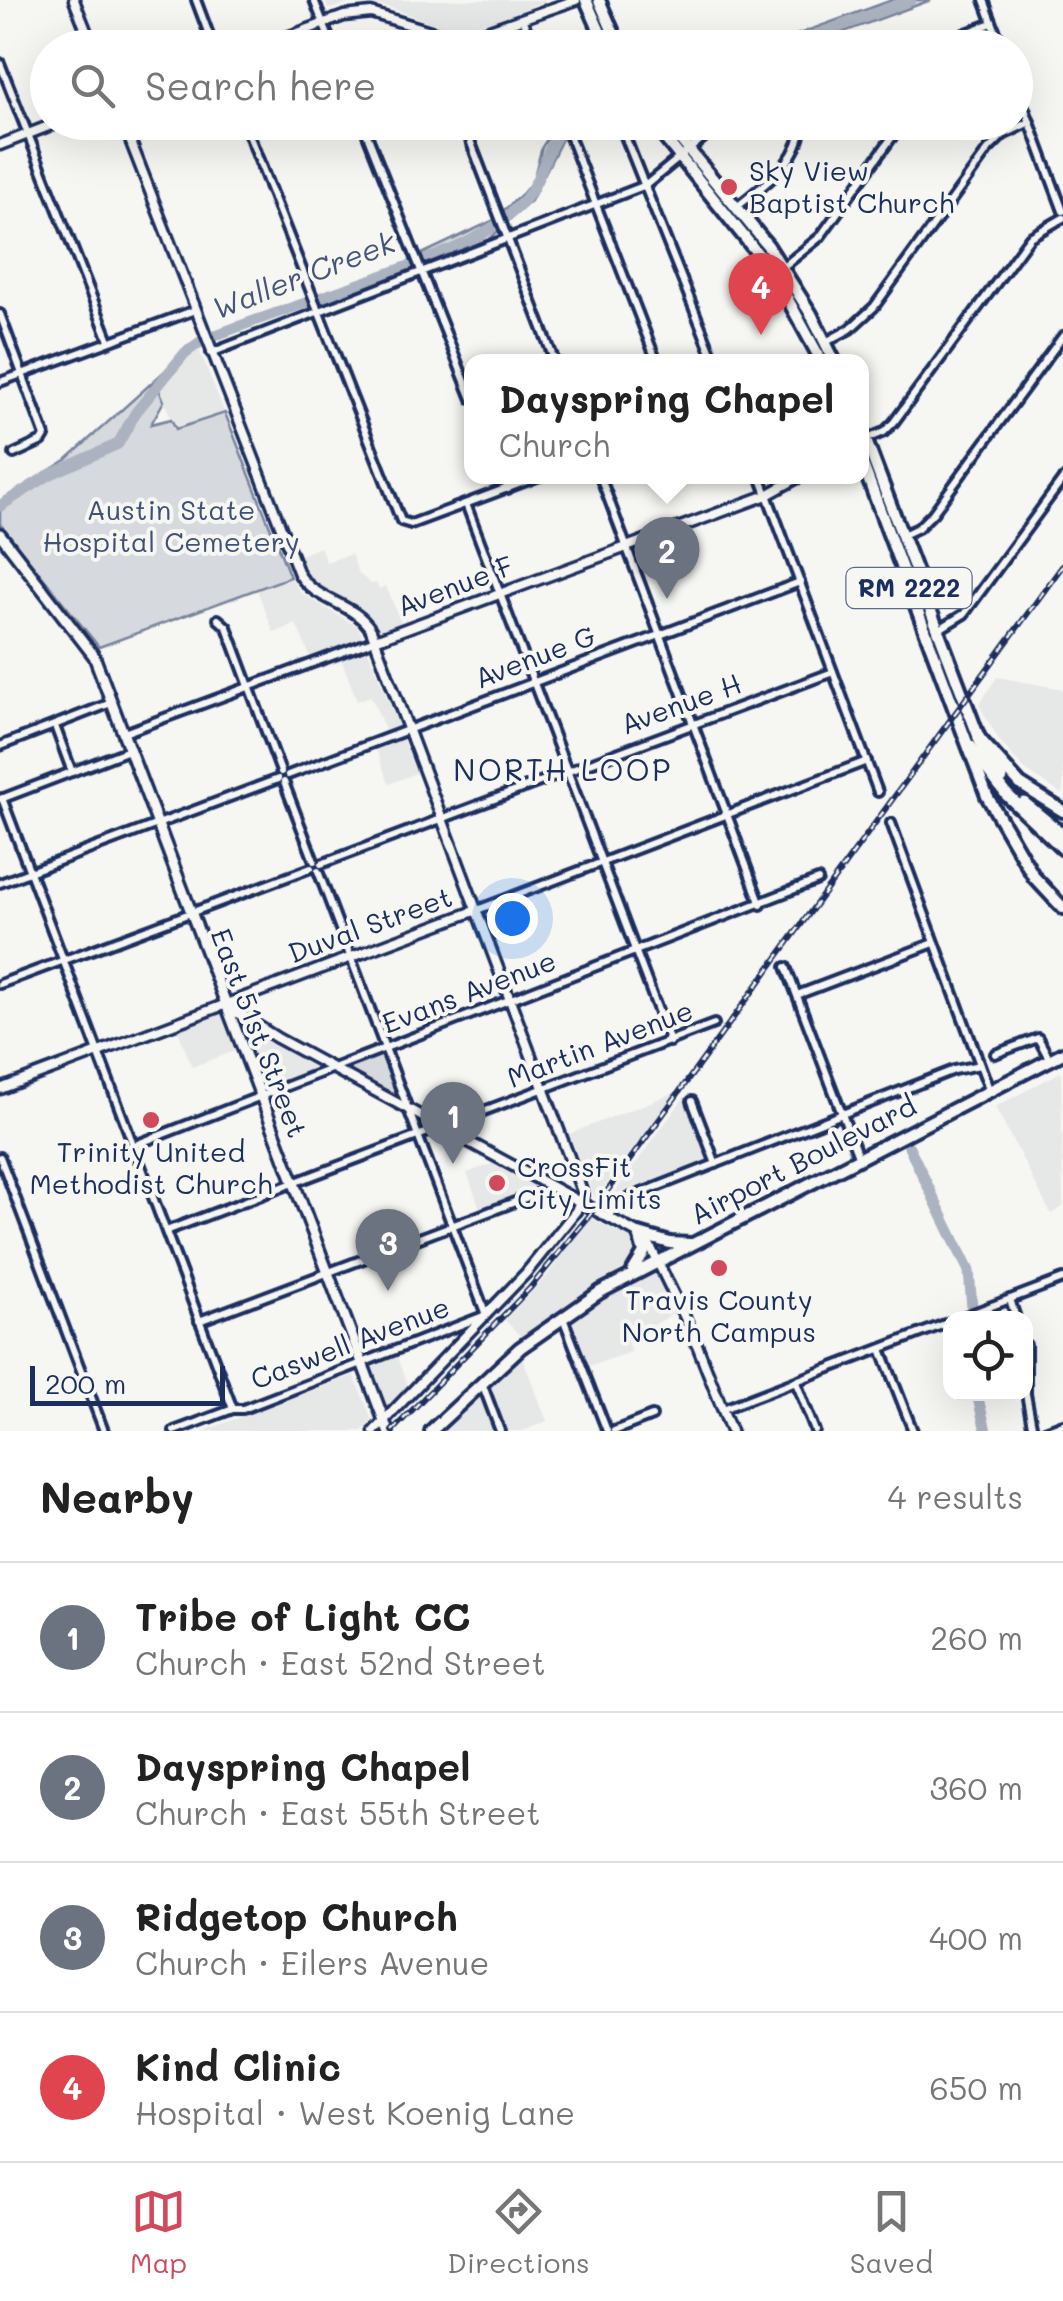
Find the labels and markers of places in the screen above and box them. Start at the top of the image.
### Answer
place label: Sky View Baptist Church [749,152,954,220]
marker: Sky View Baptist Church [718,176,740,198]
pin: 4 [728,252,794,335]
pin: 2 [634,516,700,599]
pin: 1 [420,1082,486,1164]
marker: Trinity United Methodist Church [140,1109,162,1131]
place label: Trinity United Methodist Church [30,1133,273,1201]
place label: CrossFit City Limits [517,1148,662,1216]
marker: CrossFit City Limits [486,1172,508,1194]
pin: 3 [356,1208,420,1291]
marker: Travis County North Campus [708,1257,730,1279]
place label: Travis County North Campus [622,1281,816,1349]

